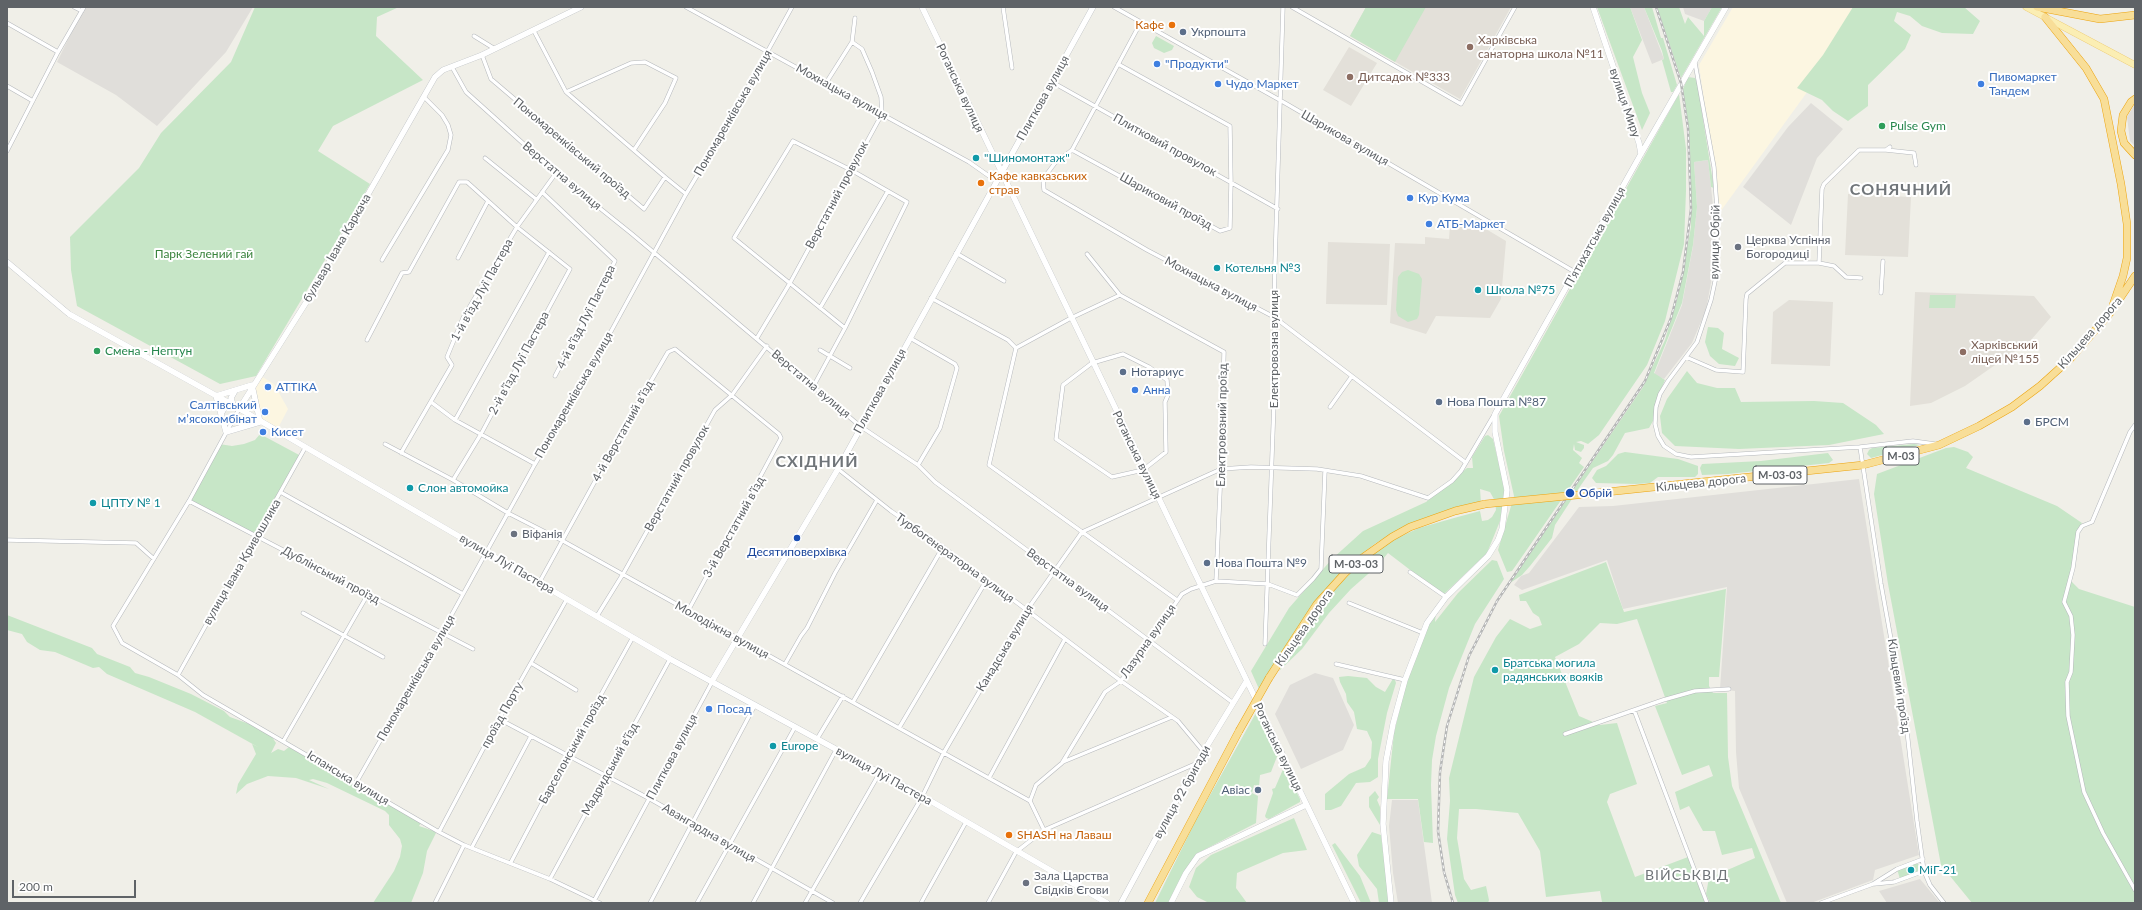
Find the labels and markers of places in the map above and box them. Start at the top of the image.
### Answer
place label: Кафе [1135,18,1164,32]
marker: Кафе [1167,20,1177,30]
place label: Укрпошта [1191,25,1246,39]
marker: Укрпошта [1178,27,1188,37]
place label: Харківська санаторна школа №11 [1478,33,1604,61]
marker: Харківська санаторна школа №11 [1465,42,1475,52]
place label: "Продукти" [1165,57,1228,71]
marker: "Продукти" [1152,59,1162,69]
place label: Дитсадок №333 [1358,70,1450,84]
place label: Пивомаркет Тандем [1989,70,2057,98]
marker: Дитсадок №333 [1345,72,1355,82]
place label: Чудо Маркет [1226,77,1299,91]
marker: Чудо Маркет [1213,79,1223,89]
marker: Пивомаркет Тандем [1976,79,1986,89]
place label: Pulse Gym [1890,119,1946,133]
marker: Pulse Gym [1877,121,1887,131]
place label: "Шиномонтаж" [984,151,1070,165]
marker: "Шиномонтаж" [971,153,981,163]
place label: Кафе кавказських страв [989,169,1087,197]
marker: Кафе кавказських страв [976,178,986,188]
place label: Кур Кума [1418,191,1469,205]
marker: Кур Кума [1405,193,1415,203]
place label: АТБ-Маркет [1437,217,1505,231]
marker: АТБ-Маркет [1424,219,1434,229]
place label: Церква Успіння Богородиці [1746,233,1830,261]
marker: Церква Успіння Богородиці [1733,242,1743,252]
place label: Котельня №3 [1225,261,1301,275]
marker: Котельня №3 [1212,263,1222,273]
place label: Школа №75 [1486,283,1555,297]
marker: Школа №75 [1473,285,1483,295]
place label: Харківський ліцей №155 [1971,338,2039,366]
place label: Смена - Нептун [105,344,192,358]
marker: Смена - Нептун [92,346,102,356]
marker: Харківський ліцей №155 [1958,347,1968,357]
place label: Нотариус [1131,365,1184,379]
marker: Нотариус [1118,367,1128,377]
place label: АТТІКА [276,380,317,394]
marker: АТТІКА [263,382,273,392]
place label: Анна [1143,383,1171,397]
marker: Анна [1130,385,1140,395]
place label: Нова Пошта №87 [1447,395,1546,409]
marker: Нова Пошта №87 [1434,397,1444,407]
place label: Салтівський мʼясокомбінат [178,398,257,426]
marker: Салтівський мʼясокомбінат [260,407,270,417]
place label: БРСМ [2035,415,2069,429]
marker: БРСМ [2022,417,2032,427]
place label: Кисет [271,425,304,439]
marker: Кисет [258,427,268,437]
place label: Слон автомойка [418,481,508,495]
marker: Слон автомойка [405,483,415,493]
place label: Обрій [1579,486,1612,500]
marker: Обрій [1564,487,1576,499]
place label: ЦПТУ № 1 [101,496,161,510]
marker: ЦПТУ № 1 [88,498,98,508]
place label: Віфанія [522,527,562,541]
marker: Віфанія [509,529,519,539]
marker: Десятиповерхівка [792,533,802,543]
place label: Десятиповерхівка [747,545,847,559]
place label: Нова Пошта №9 [1215,556,1307,570]
marker: Нова Пошта №9 [1202,558,1212,568]
place label: Братська могила радянських вояків [1503,656,1603,684]
marker: Братська могила радянських вояків [1490,665,1500,675]
place label: Посад [717,702,752,716]
marker: Посад [704,704,714,714]
place label: Europe [781,739,818,753]
marker: Europe [768,741,778,751]
place label: Авіас [1221,783,1250,797]
marker: Авіас [1253,785,1263,795]
place label: SHASH на Лаваш [1017,828,1112,842]
marker: SHASH на Лаваш [1004,830,1014,840]
place label: МіГ-21 [1919,863,1957,877]
marker: МіГ-21 [1906,865,1916,875]
place label: Зала Царства Свідків Єгови [1034,869,1109,897]
marker: Зала Царства Свідків Єгови [1021,878,1031,888]

